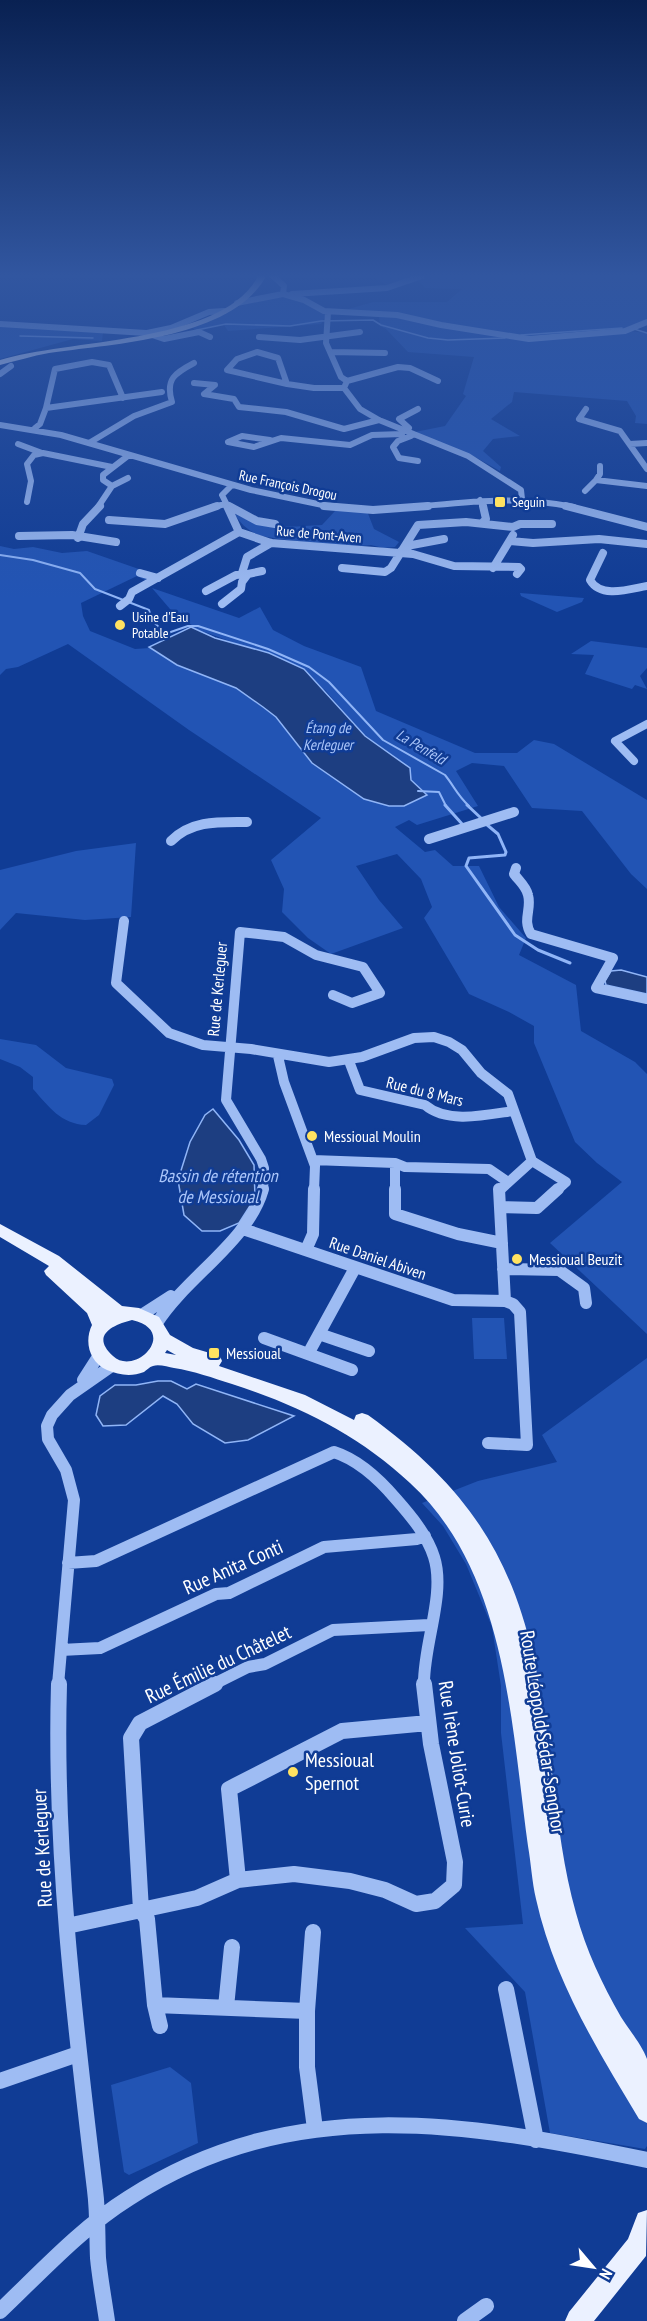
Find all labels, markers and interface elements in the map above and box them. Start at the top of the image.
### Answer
street label: Rue François Drogou [237,466,339,504]
place label: Seguin [512,493,545,511]
marker: Seguin [493,495,507,509]
street label: Rue de Pont-Aven [276,521,362,547]
place label: Usine d'Eau Potable [132,608,188,642]
marker: Usine d'Eau Potable [113,618,127,632]
water label: Étang de Kerleguer [303,718,355,754]
water label: La Penfeld [393,725,452,770]
street label: Rue de Kerleguer [203,940,231,1037]
street label: Rue du 8 Mars [384,1072,466,1110]
place label: Messioual Moulin [324,1126,421,1146]
marker: Messioual Moulin [305,1129,319,1143]
water label: Bassin de rétention de Messioual [158,1164,279,1208]
street label: Rue Daniel Abiven [327,1232,429,1284]
place label: Messioual Beuzit [529,1249,623,1269]
marker: Messioual Beuzit [510,1252,524,1266]
place label: Messioual [226,1343,281,1363]
marker: Messioual [207,1346,221,1360]
street label: Rue Anita Conti [179,1533,287,1601]
street label: Rue Émilie du Châtelet [141,1619,295,1709]
street label: Route Léopold Sédar-Senghor [514,1629,572,1836]
street label: Rue Irène Joliot-Curie [433,1679,481,1829]
place label: Messioual Spernot [305,1747,374,1796]
marker: Messioual Spernot [286,1765,300,1779]
street label: Rue de Kerleguer [26,1788,58,1908]
north arrow [563,2237,623,2297]
text: N [595,2266,617,2283]

